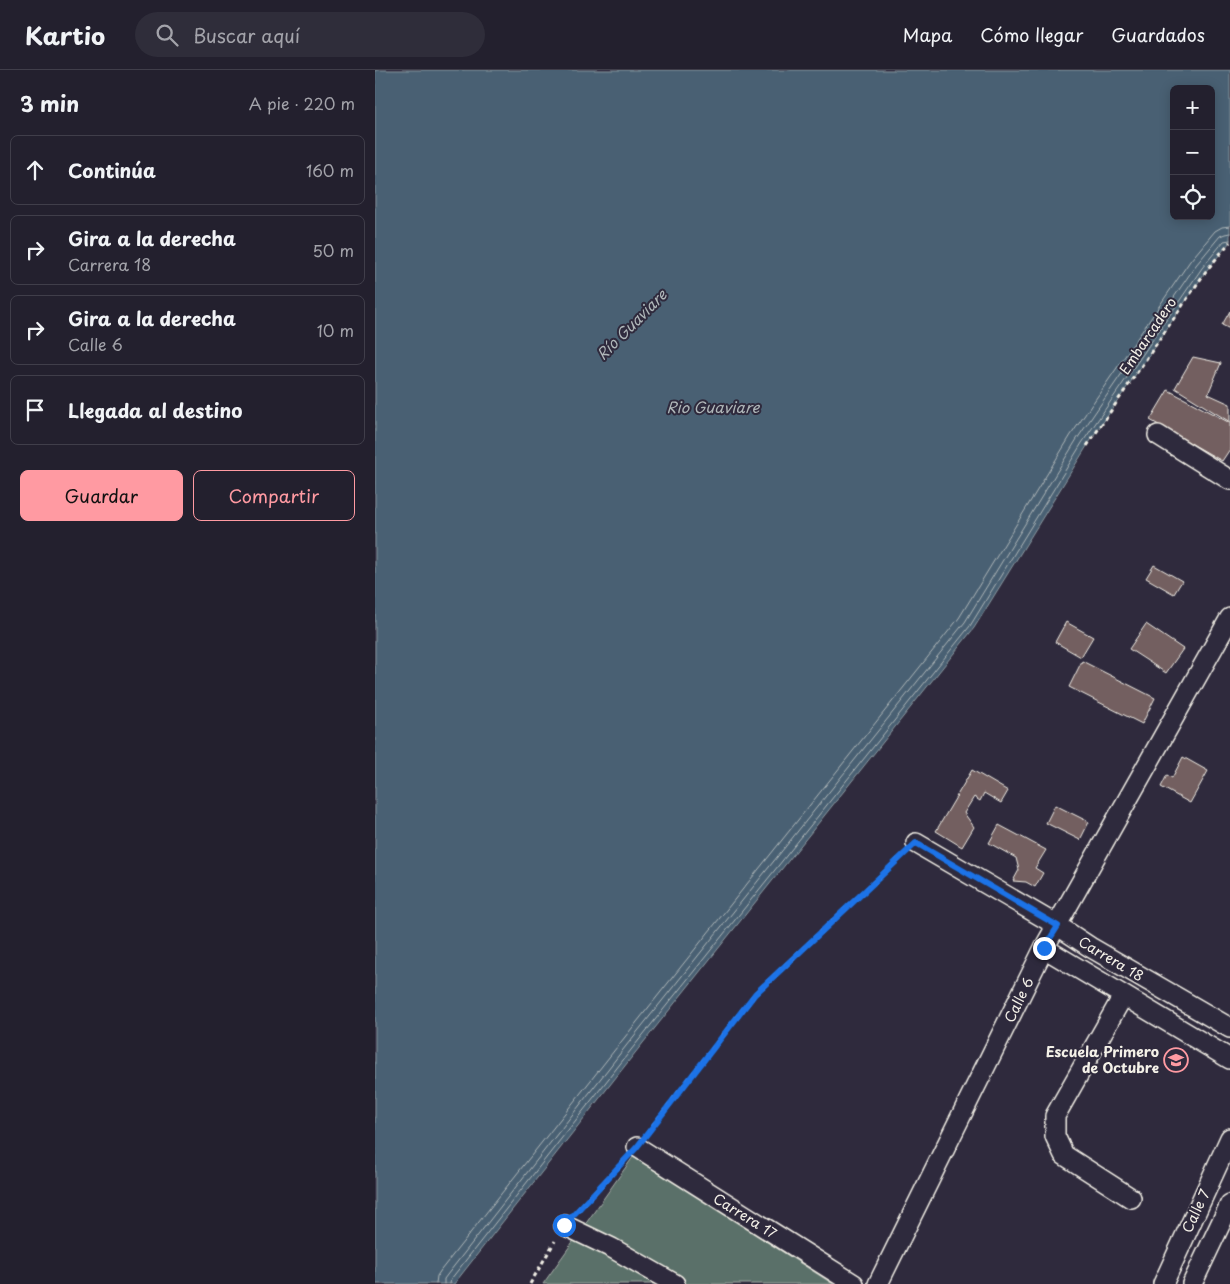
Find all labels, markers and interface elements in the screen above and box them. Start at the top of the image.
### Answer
search box [135,12,485,57]
text: Kartio [25,17,105,53]
icon: search [153,21,181,49]
text: Buscar aquí [193,21,300,49]
text: Mapa [903,21,952,48]
text: Cómo llegar [980,21,1083,48]
text: Guardados [1111,21,1205,48]
map controls [1170,85,1215,220]
button: + [1170,85,1215,130]
text: 3 min [20,87,79,119]
text: A pie · 220 m [249,91,355,115]
button: − [1170,130,1215,175]
icon: ahead [21,156,49,184]
text: Continúa [68,156,156,184]
text: 160 m [306,158,354,182]
button: locate [1170,175,1215,220]
text: Gira a la derecha [68,224,236,252]
icon: right [21,236,49,264]
text: 50 m [313,238,354,262]
text: Carrera 18 [68,252,151,276]
water label: Río Guaviare [590,283,672,364]
street label: Embarcadero [1114,293,1181,379]
text: Gira a la derecha [68,304,236,332]
icon: right [21,316,49,344]
text: 10 m [317,318,354,342]
text: Calle 6 [68,332,123,356]
water label: Rio Guaviare [667,395,760,418]
icon: arrive [21,396,49,424]
text: Llegada al destino [68,396,242,424]
button: Guardar [20,470,183,521]
button: Compartir [193,470,355,521]
street label: Carrera 18 [1075,931,1148,986]
route end [1033,937,1056,960]
street label: Calle 6 [999,974,1039,1026]
place label: Escuela Primero de Octubre [1046,1041,1159,1078]
school or university icon: Escuela Primero de Octubre [1163,1047,1189,1073]
street label: Calle 7 [1176,1185,1215,1236]
street label: Carrera 17 [709,1188,782,1244]
route start [553,1214,576,1237]

